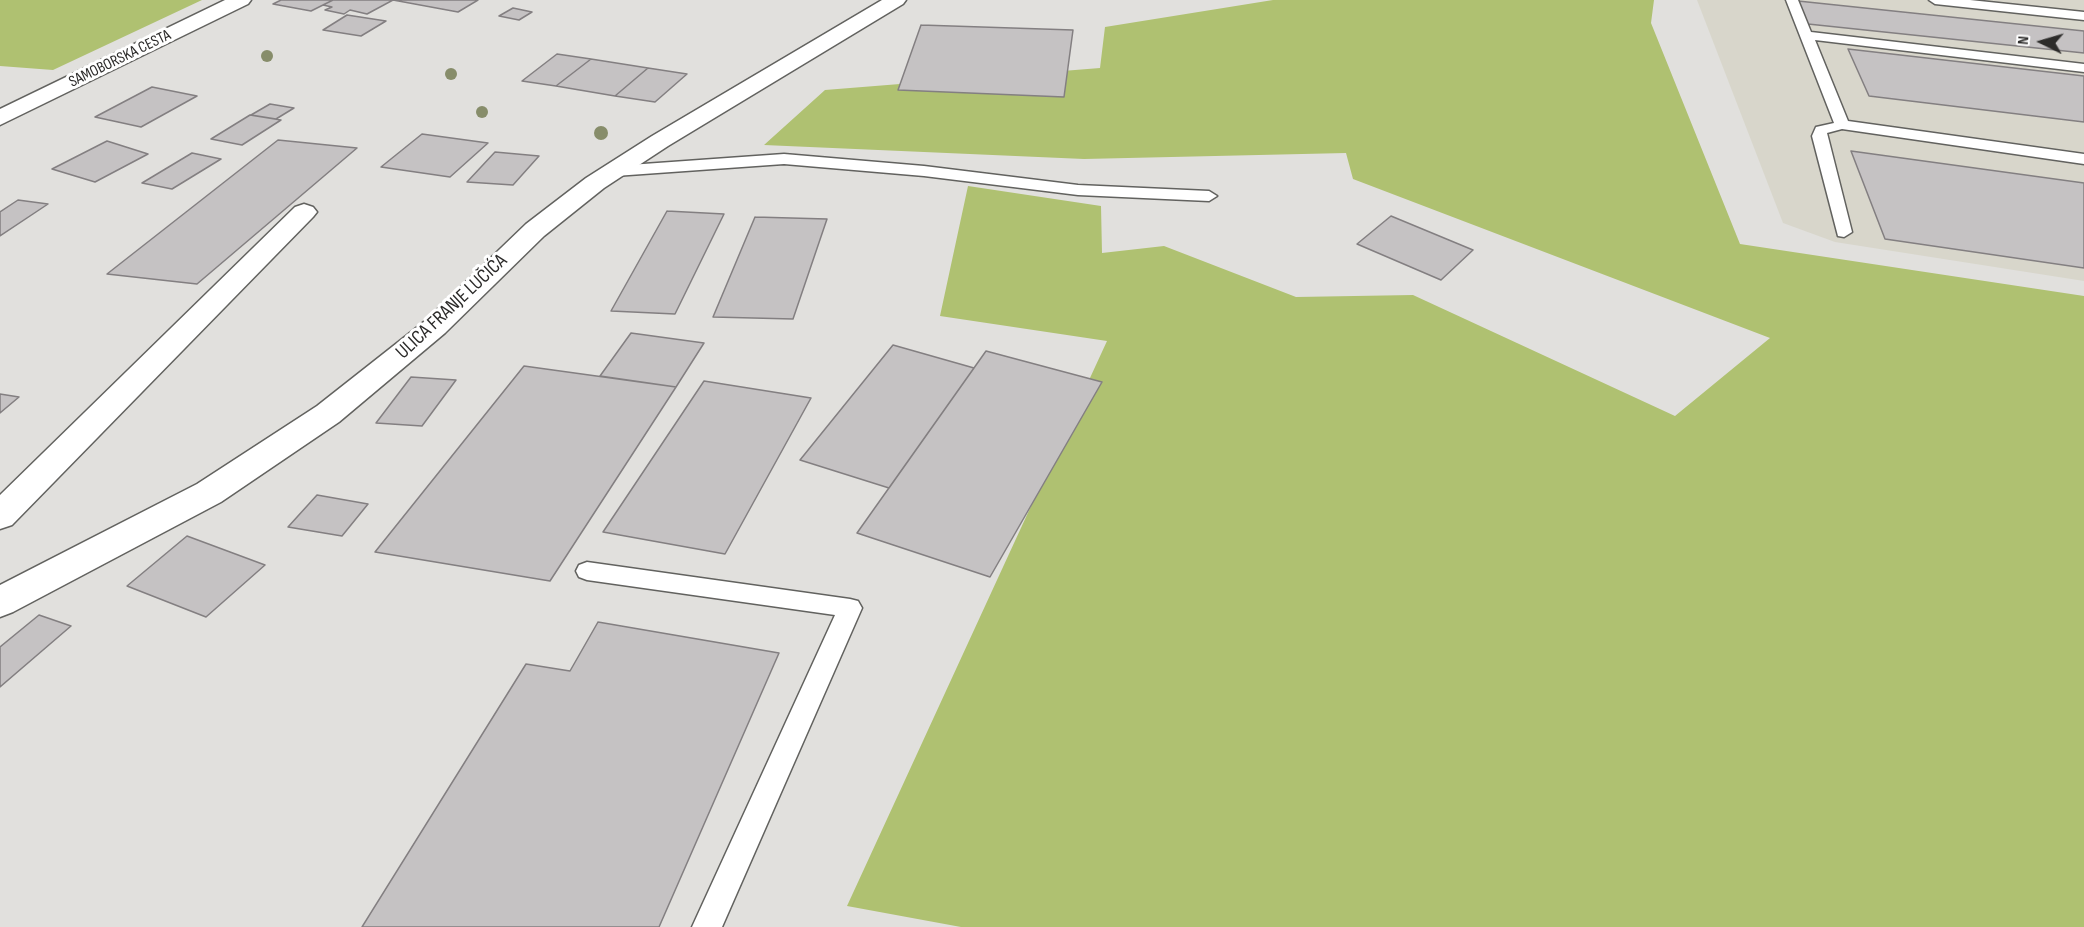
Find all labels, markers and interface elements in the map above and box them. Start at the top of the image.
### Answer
north arrow [2012,12,2072,72]
street label: SAMOBORSKA CESTA [66,26,174,92]
text: N [2014,35,2033,45]
street label: ULICA FRANJE LUČIĆA [392,249,512,365]

